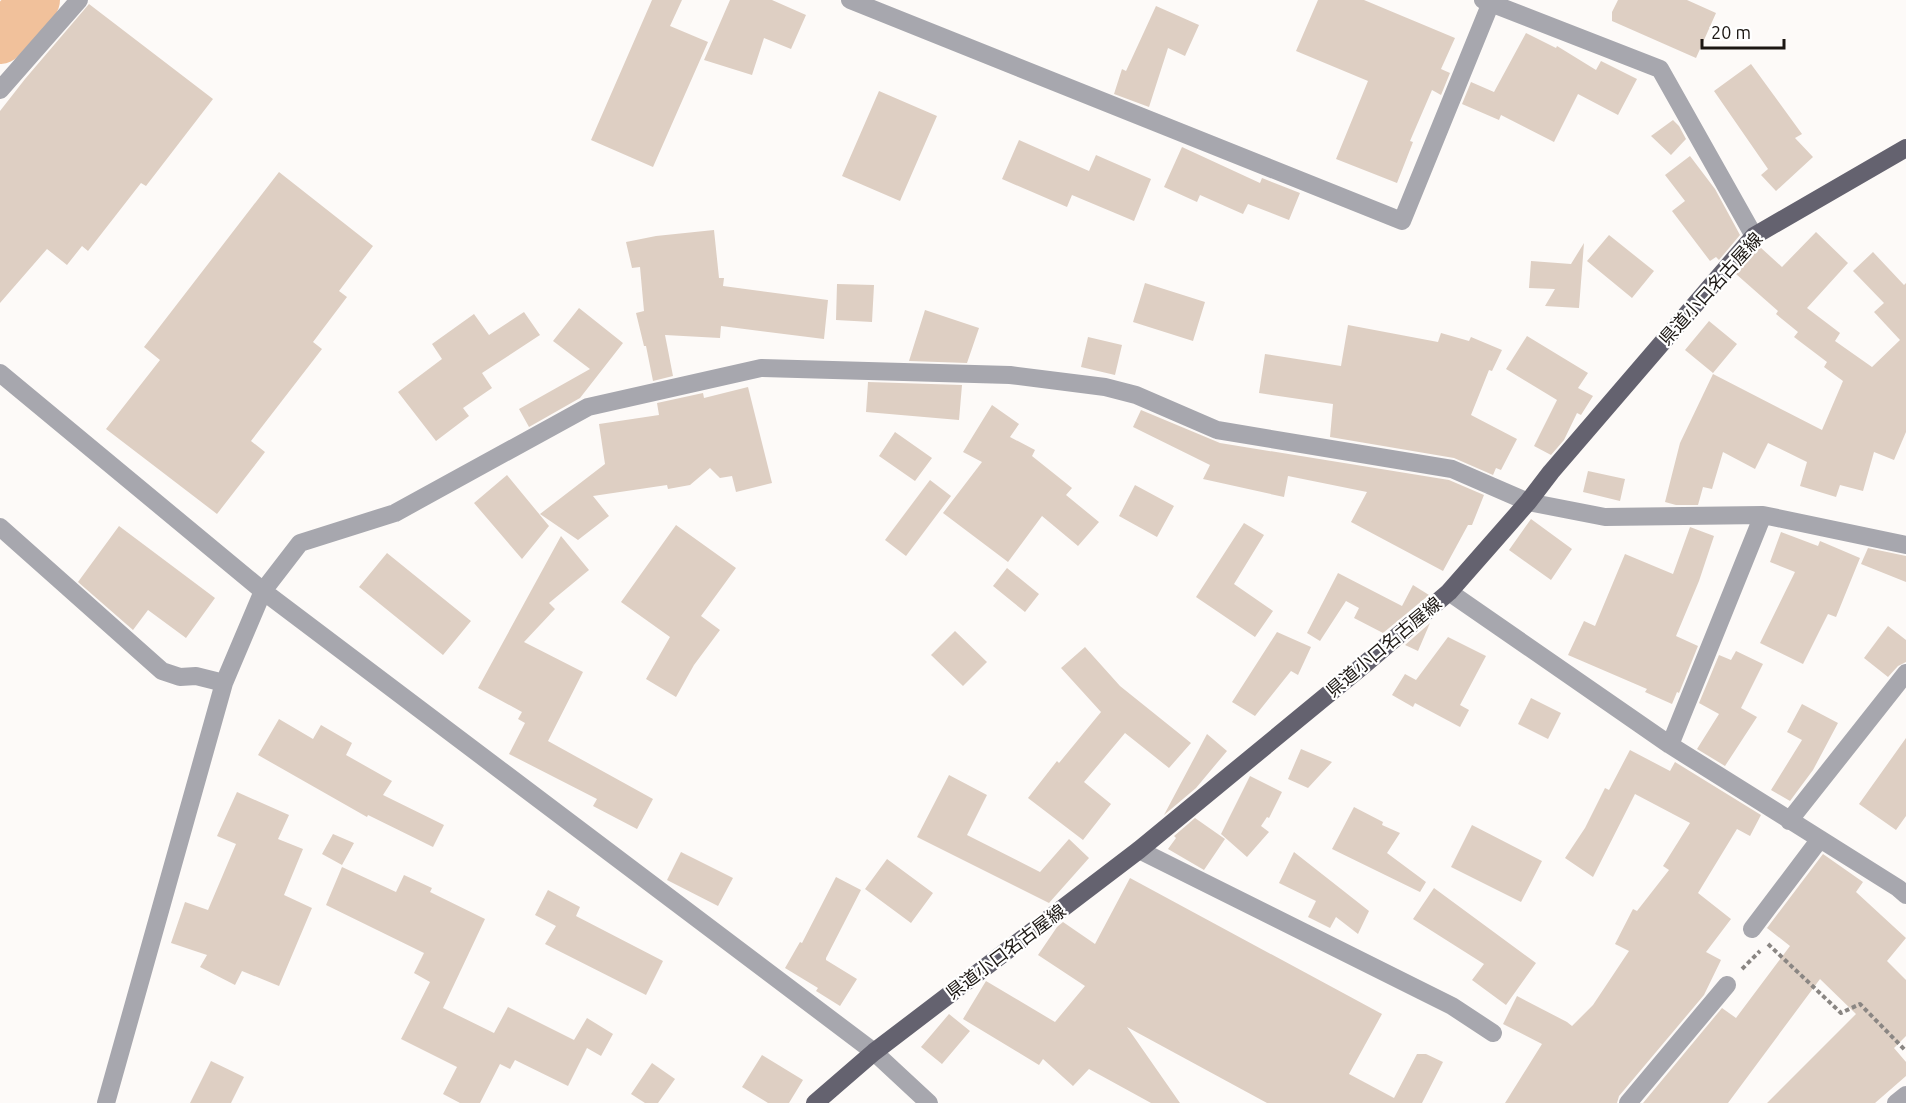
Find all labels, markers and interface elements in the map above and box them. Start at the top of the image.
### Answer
scale bar [1702,12,1784,50]
text: 20 m [1711,22,1751,42]
street label: 県道小口名古屋線 [1655,228,1766,349]
street label: 県道小口名古屋線 [1322,592,1445,700]
street label: 県道小口名古屋線 [942,900,1069,1003]

